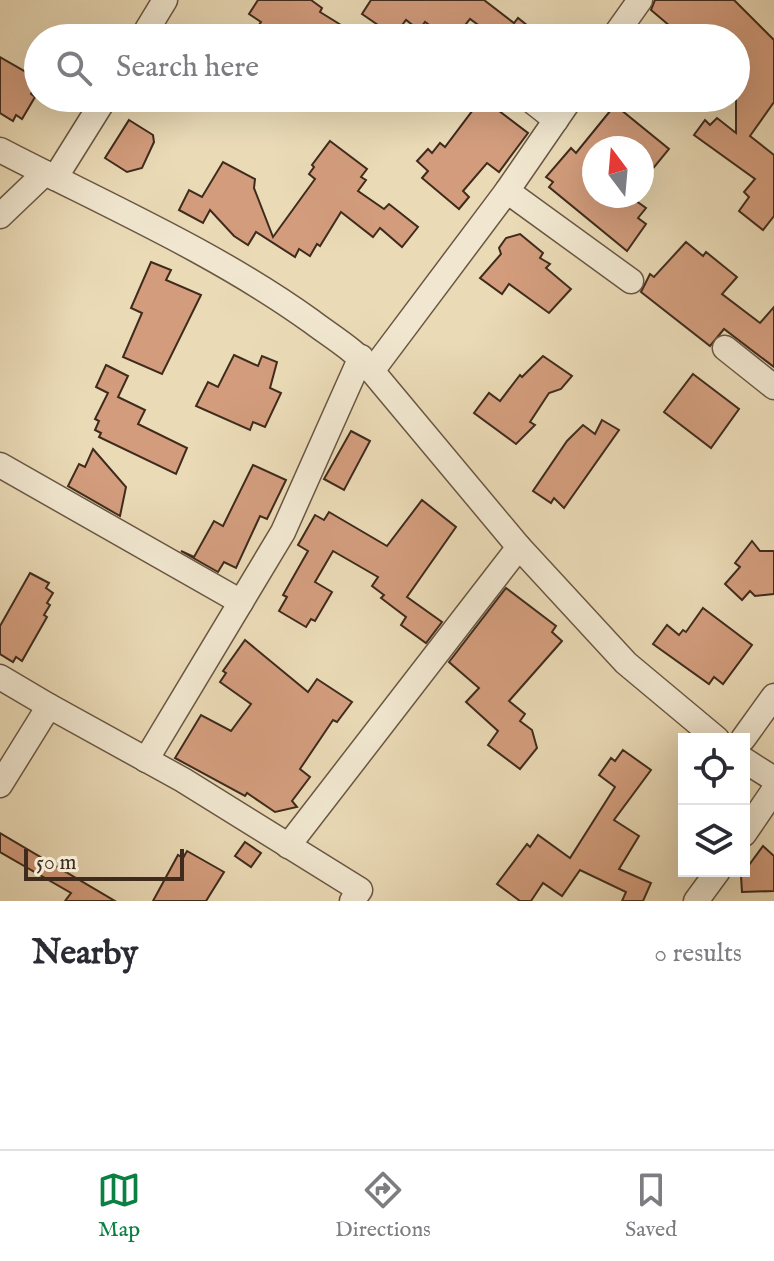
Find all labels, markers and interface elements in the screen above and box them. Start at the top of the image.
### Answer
search box [24,24,750,112]
icon: search [52,46,96,90]
text: Search here [116,49,259,87]
north arrow [582,136,654,208]
map controls [678,733,750,877]
button: locate [678,733,750,805]
button: layers [678,805,750,877]
scale bar [24,845,184,881]
text: 50 m [36,849,77,877]
text: Nearby [32,932,138,975]
text: 0 results [654,937,742,970]
tab: Map [97,1168,141,1244]
tab: Directions [335,1168,431,1244]
tab: Saved [625,1168,677,1244]

